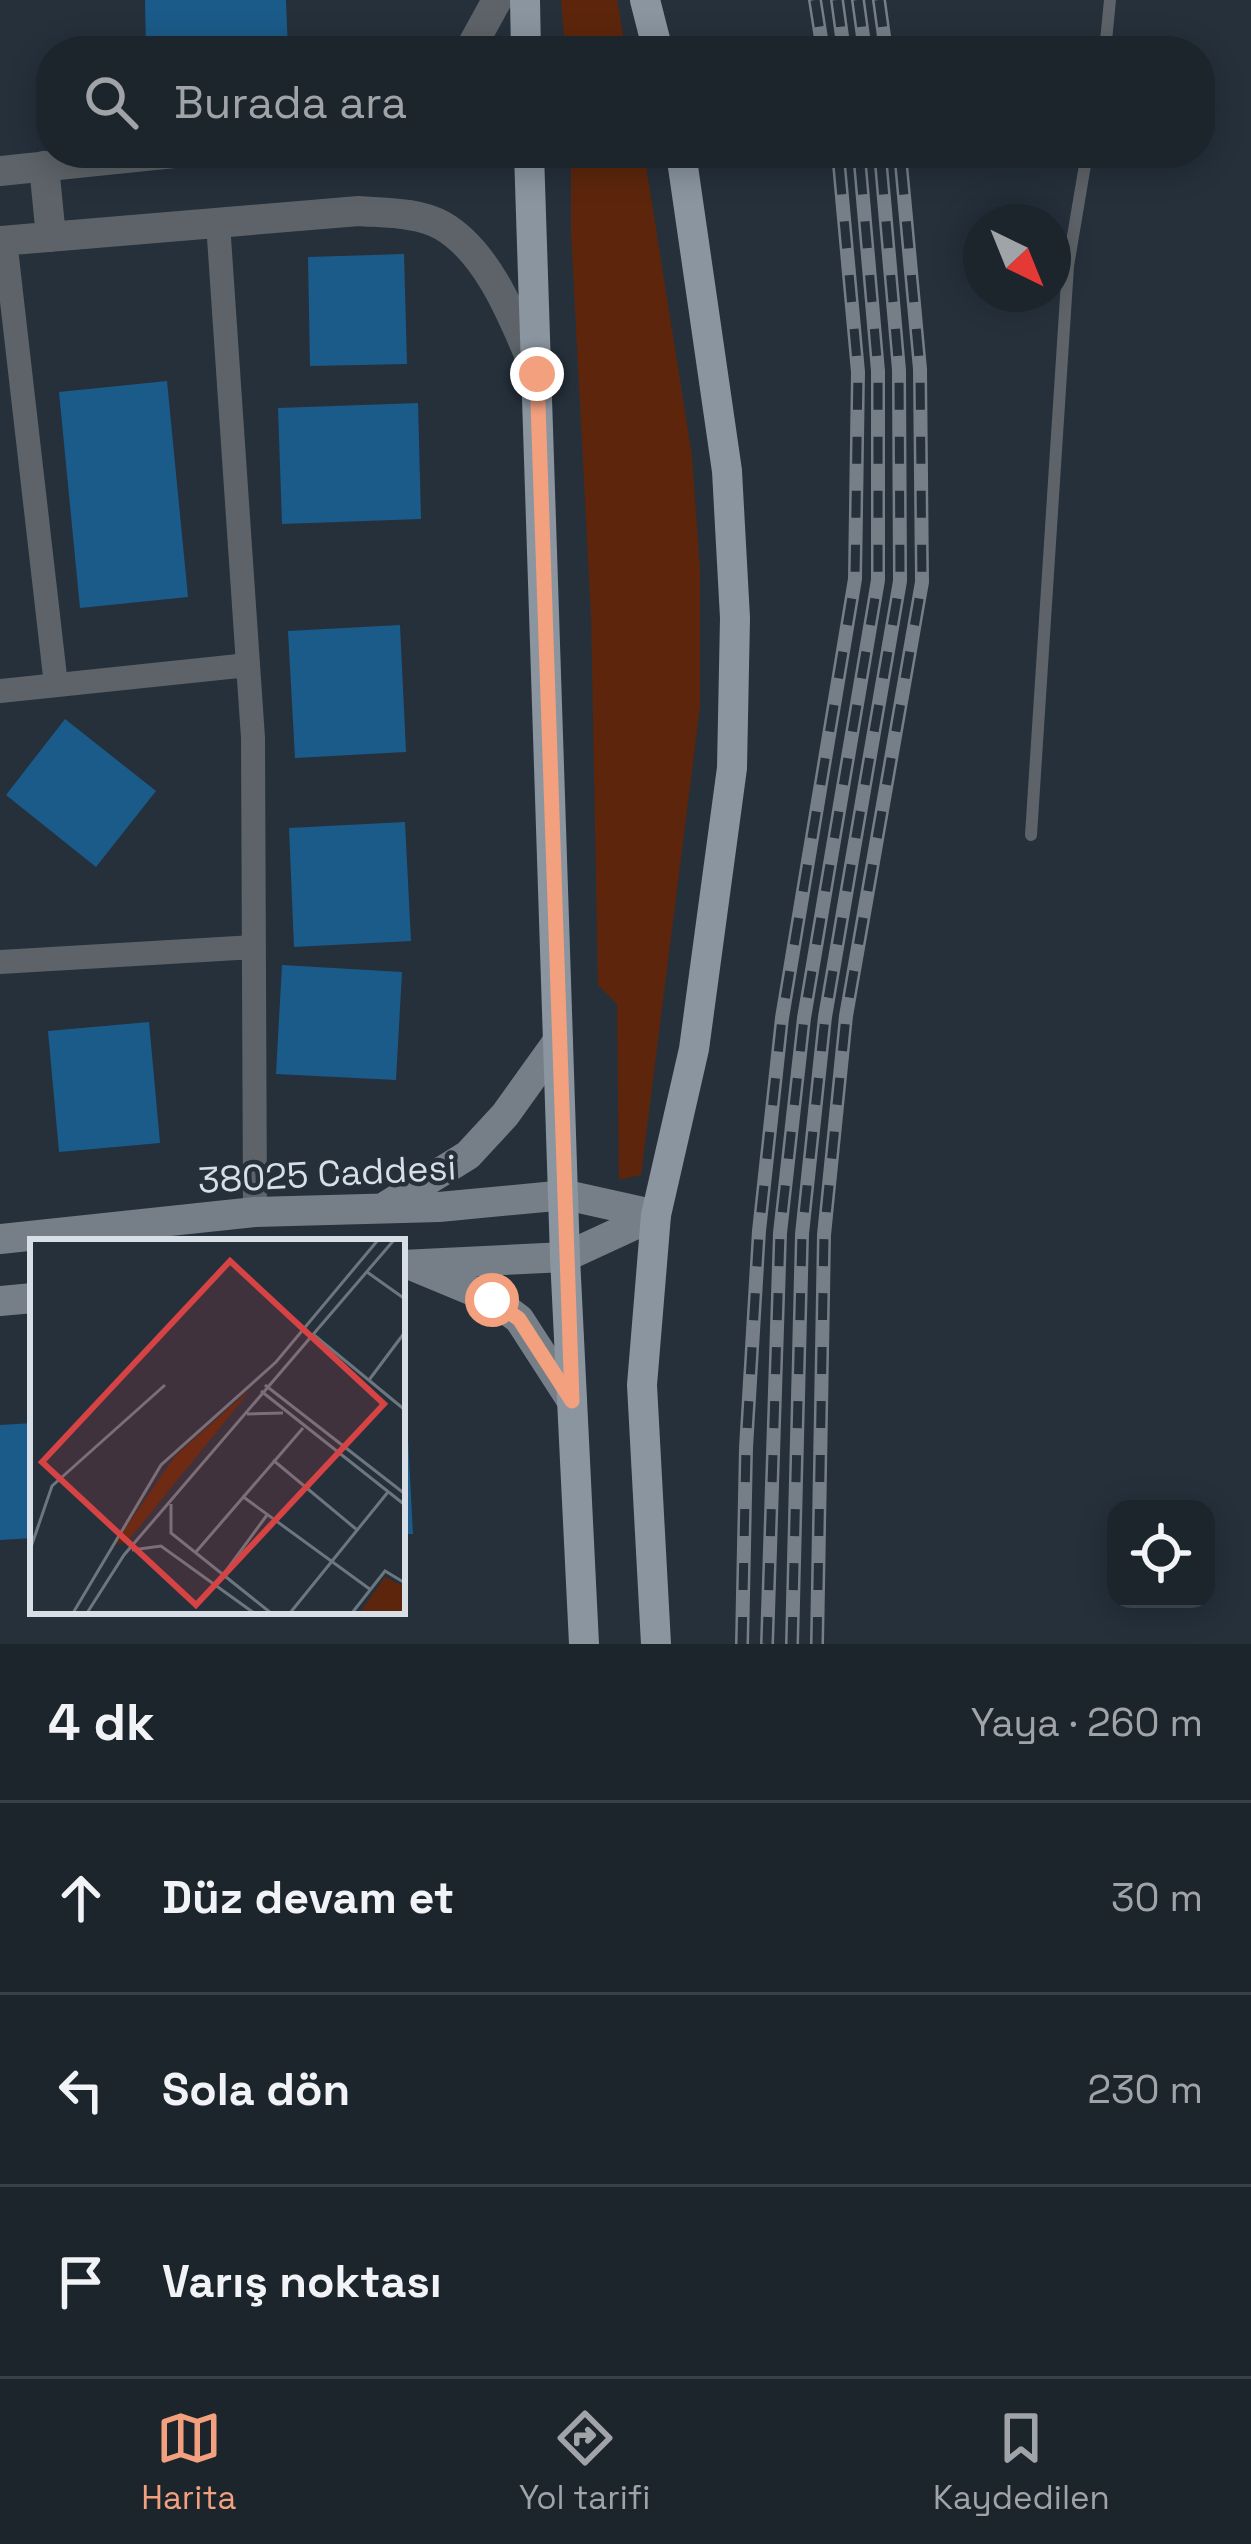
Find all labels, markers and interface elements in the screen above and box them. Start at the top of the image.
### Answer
search box [36,36,1215,168]
icon: search [78,69,144,135]
text: Burada ara [174,74,407,131]
north arrow [963,204,1071,312]
route end [510,347,564,401]
street label: 38025 Caddesi [197,1144,457,1204]
inset map [30,1239,405,1614]
route start [465,1273,519,1327]
map controls [1107,1500,1215,1608]
button: locate [1107,1500,1215,1608]
text: 4 dk [48,1690,155,1755]
text: Yaya · 260 m [971,1698,1203,1747]
icon: ahead [48,1865,114,1931]
text: Düz devam et [162,1869,454,1926]
text: 30 m [1111,1873,1203,1922]
icon: left [48,2057,114,2123]
text: Sola dön [162,2061,350,2118]
text: 230 m [1088,2065,1203,2114]
icon: arrive [48,2249,114,2315]
text: Varış noktası [162,2253,442,2310]
tab: Harita [141,2405,236,2519]
tab: Yol tarifi [519,2405,650,2519]
tab: Kaydedilen [933,2405,1110,2519]

